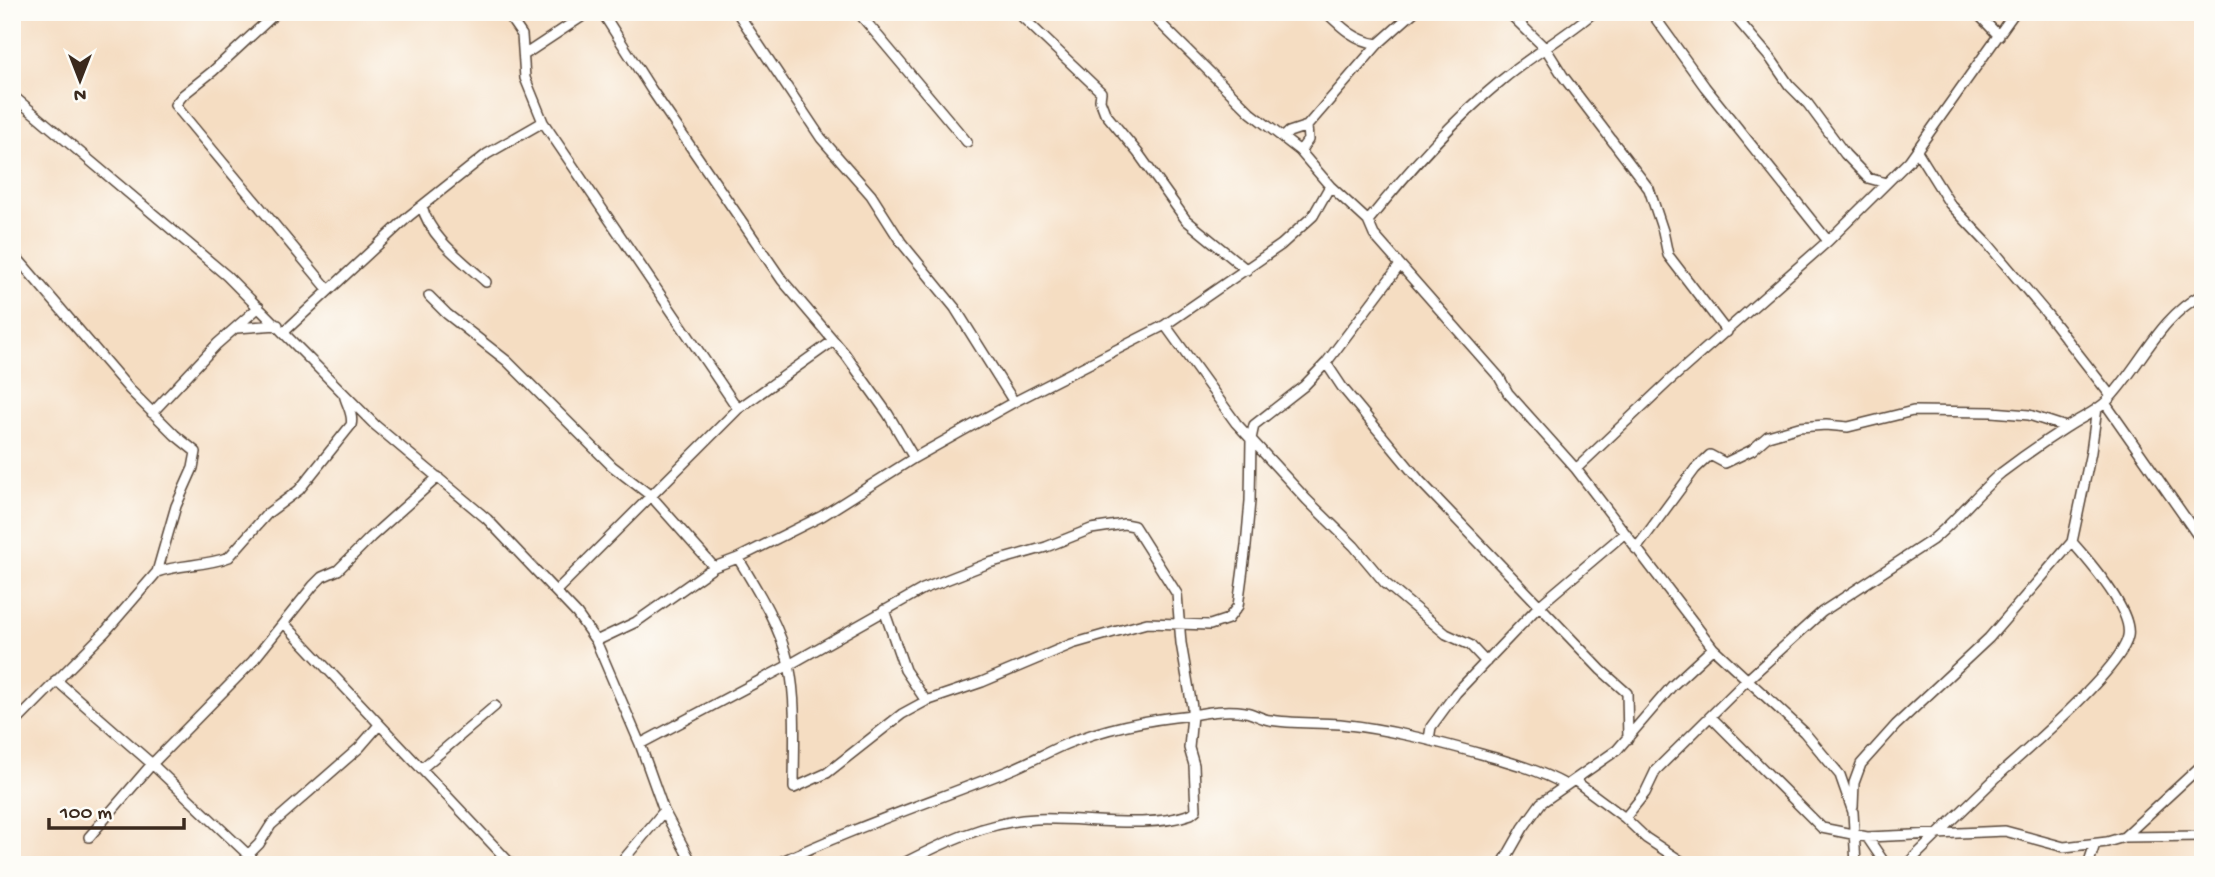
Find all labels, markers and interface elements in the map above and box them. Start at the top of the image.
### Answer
north arrow [46,46,116,116]
text: N [74,82,86,105]
scale bar [49,786,184,830]
text: 100 m [59,802,112,827]

